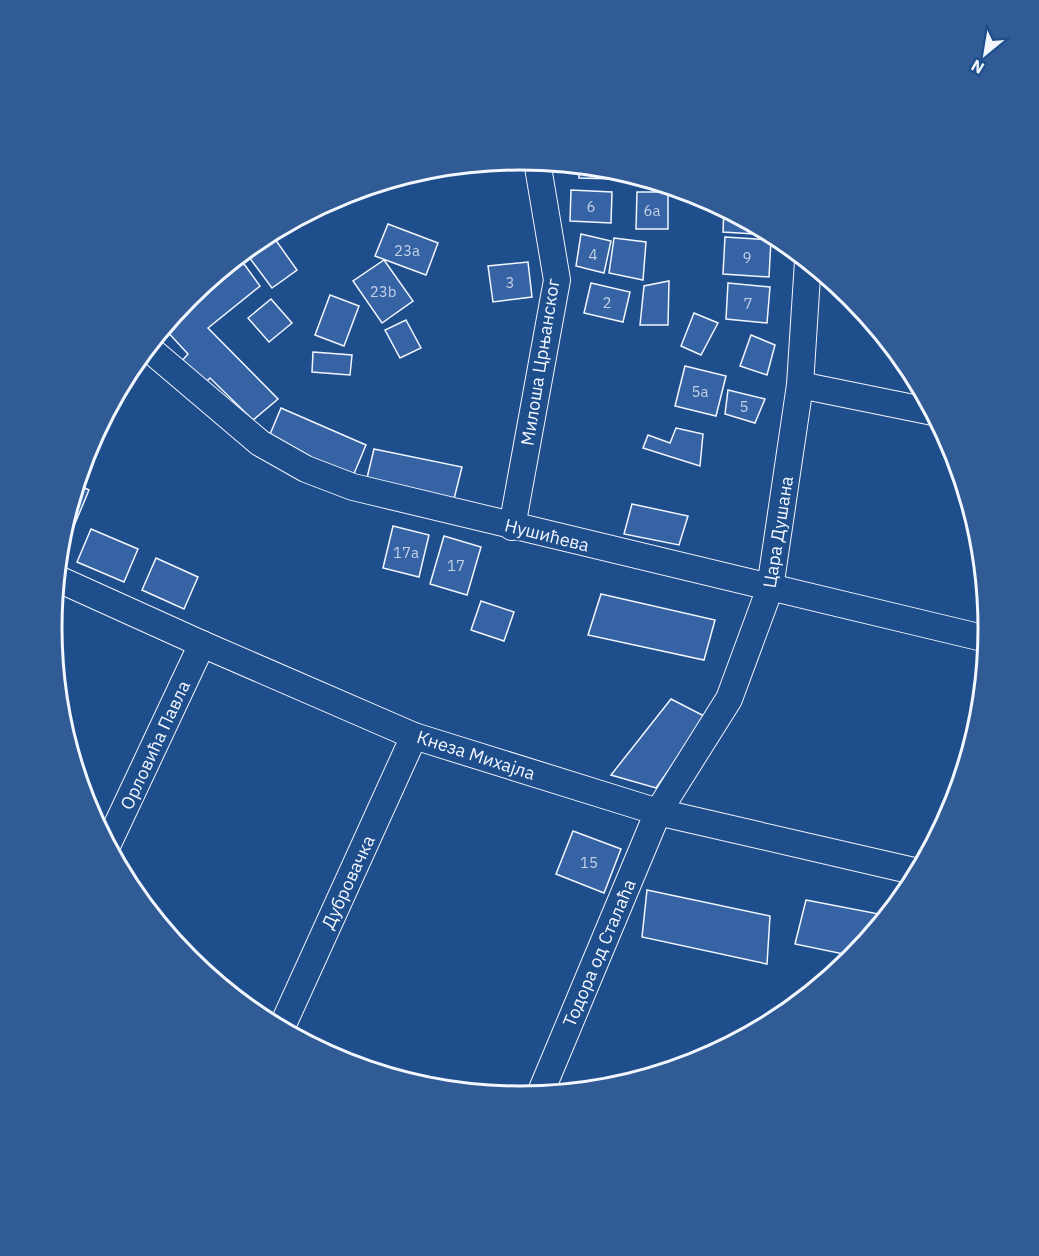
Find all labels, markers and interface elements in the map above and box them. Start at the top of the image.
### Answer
north arrow [955,24,1015,84]
text: N [967,55,988,79]
house number: 6 [586,197,596,216]
house number: 6a [643,201,661,220]
house number: 23a [394,241,420,260]
house number: 4 [588,245,598,264]
house number: 9 [742,248,752,267]
house number: 3 [505,273,515,292]
street label: Милоша Црњанског [515,277,565,447]
house number: 23b [370,282,396,301]
house number: 2 [602,293,612,312]
house number: 7 [743,294,753,313]
house number: 5a [691,382,709,401]
house number: 5 [739,397,749,416]
street label: Цара Душана [758,474,798,590]
street label: Нушићева [502,513,592,557]
house number: 17a [393,543,419,562]
house number: 17 [447,556,465,575]
street label: Орловића Павла [115,676,195,813]
street label: Кнеза Михајла [414,725,538,785]
street label: Дубровачка [316,831,380,933]
house number: 15 [580,853,598,872]
street label: Тодора од Сталаћа [558,875,641,1030]

